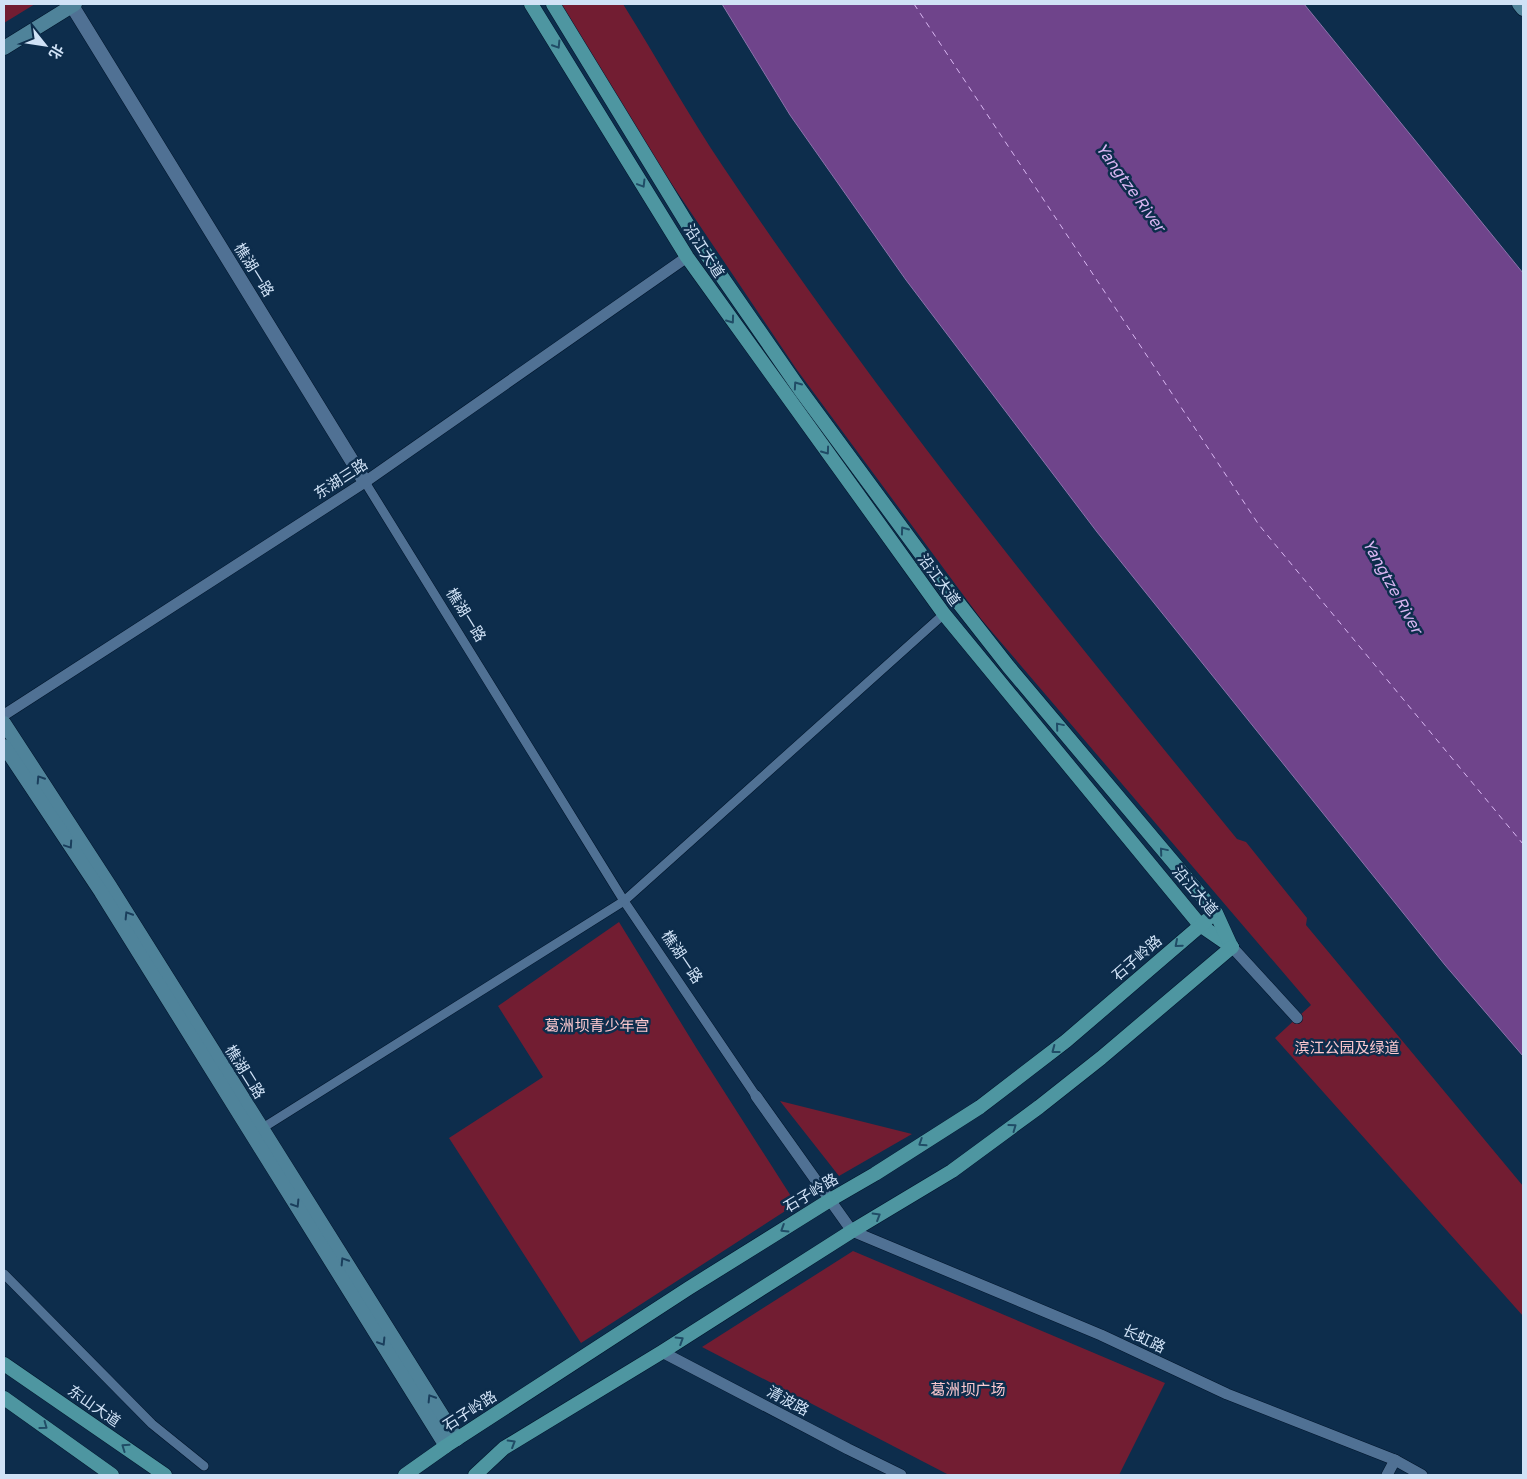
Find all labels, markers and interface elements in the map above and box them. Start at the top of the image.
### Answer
north arrow [20,20,70,70]
one-way arrow [551,40,561,49]
text: 北 [46,41,68,62]
water label: Yangtze River [1092,139,1172,238]
one-way arrow [636,178,645,187]
street label: 沿江大道 [681,220,729,281]
street label: 樵湖一路 [231,239,278,300]
one-way arrow [725,314,733,323]
one-way arrow [794,381,803,391]
one-way arrow [820,446,829,455]
street label: 东湖三路 [310,454,371,502]
one-way arrow [901,526,910,536]
water label: Yangtze River [1359,535,1429,639]
street label: 沿江大道 [915,550,965,609]
street label: 樵湖一路 [443,584,490,645]
one-way arrow [1056,723,1065,732]
one-way arrow [37,775,46,784]
one-way arrow [63,840,73,849]
one-way arrow [1160,847,1169,856]
street label: 沿江大道 [1169,862,1222,919]
one-way arrow [125,912,134,921]
street label: 樵湖一路 [659,927,707,986]
street label: 石子岭路 [1108,931,1165,984]
one-way arrow [1175,938,1184,947]
park label: 葛洲坝青少年宫 [544,1016,650,1034]
park label: 滨江公园及绿道 [1294,1038,1400,1056]
street label: 樵湖二路 [222,1041,269,1102]
one-way arrow [1052,1044,1061,1052]
one-way arrow [1007,1124,1017,1133]
one-way arrow [919,1137,928,1147]
street label: 石子岭路 [780,1169,841,1215]
one-way arrow [290,1199,300,1208]
one-way arrow [872,1213,881,1223]
one-way arrow [780,1222,789,1232]
one-way arrow [341,1257,351,1266]
street label: 长虹路 [1120,1320,1169,1356]
one-way arrow [375,1337,385,1346]
one-way arrow [675,1337,684,1346]
park label: 葛洲坝广场 [930,1380,1006,1398]
street label: 东山大道 [65,1381,124,1430]
street label: 清波路 [764,1382,813,1419]
street label: 石子岭路 [439,1386,500,1434]
one-way arrow [427,1395,437,1404]
one-way arrow [38,1420,48,1429]
one-way arrow [507,1440,516,1450]
one-way arrow [121,1444,131,1453]

